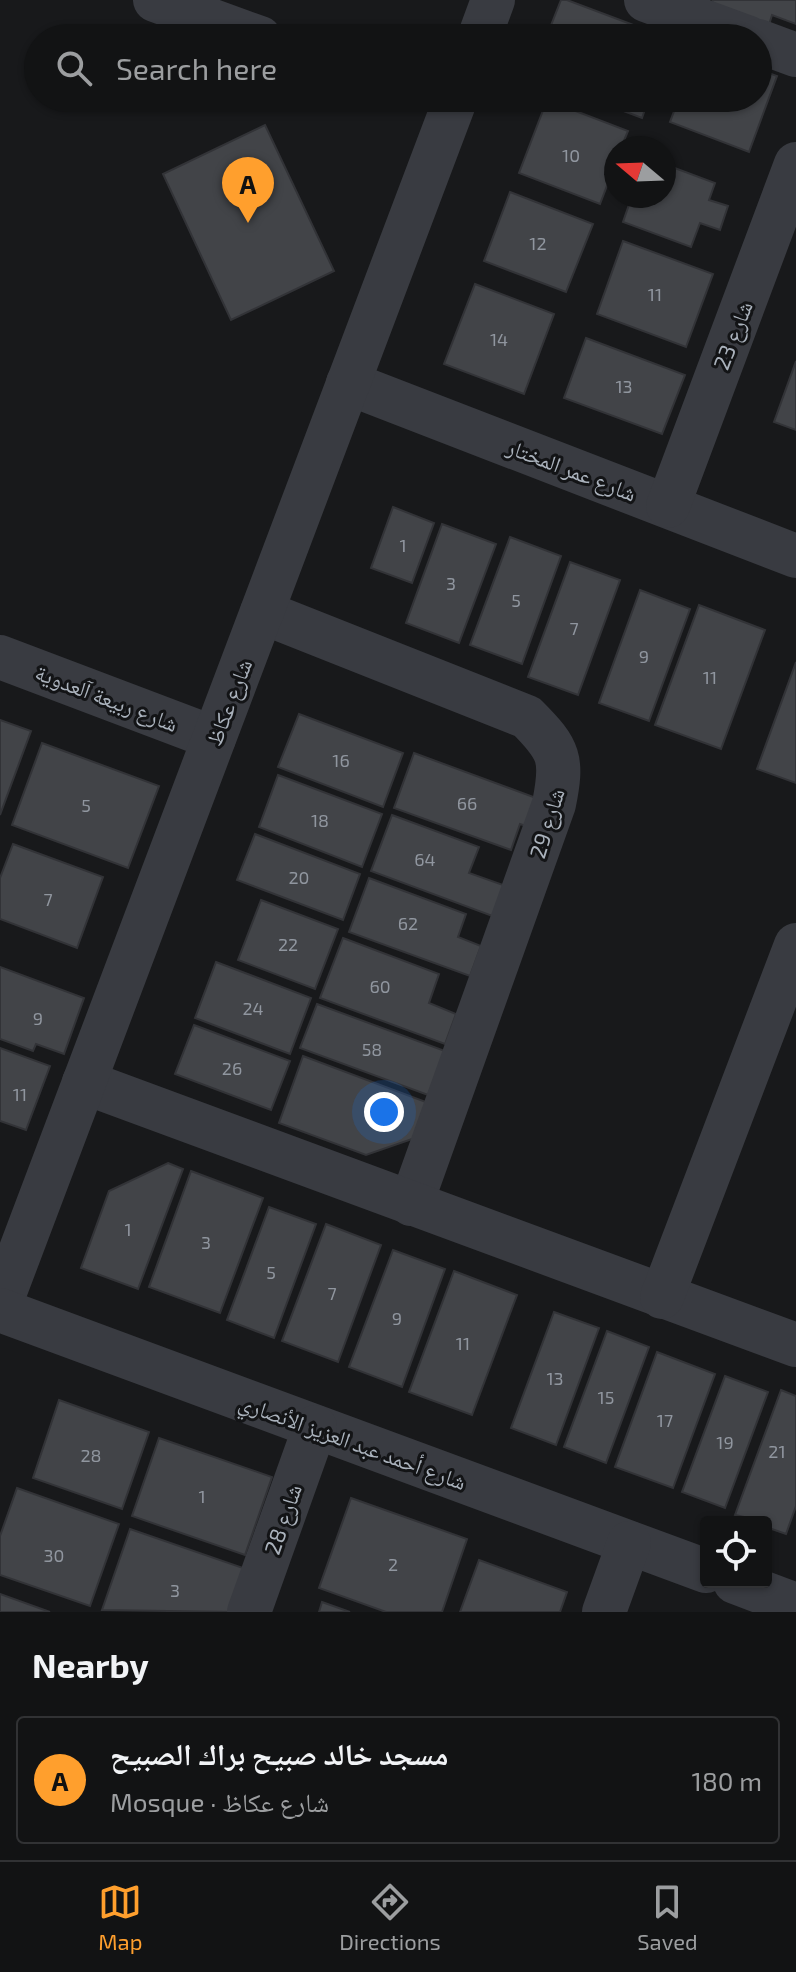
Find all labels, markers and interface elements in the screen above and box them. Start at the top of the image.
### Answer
search box [24,24,772,112]
icon: search [52,46,96,90]
text: Search here [116,50,277,86]
north arrow [604,136,676,208]
house number: 10 [562,144,580,166]
pin: A [222,157,274,223]
house number: 12 [529,232,547,254]
house number: 11 [648,283,662,305]
street label: شارع 23 [707,297,759,374]
house number: 14 [490,328,508,350]
house number: 13 [615,375,633,397]
street label: شارع عمر المختار [502,432,640,507]
house number: 1 [399,534,407,556]
house number: 3 [446,572,456,594]
house number: 5 [511,589,521,611]
house number: 7 [569,617,579,639]
house number: 9 [639,645,649,667]
street label: شارع عكاظ [200,655,258,750]
street label: شارع ربيعة آلعدوية [31,658,182,738]
house number: 11 [703,666,717,688]
house number: 16 [332,749,350,771]
street label: شارع 29 [523,785,571,862]
house number: 66 [457,792,477,814]
house number: 5 [81,794,91,816]
house number: 18 [311,809,329,831]
house number: 64 [414,848,436,870]
house number: 20 [289,866,309,888]
house number: 7 [43,888,53,910]
house number: 62 [398,912,418,934]
house number: 22 [278,933,298,955]
house number: 60 [369,975,391,997]
house number: 24 [242,997,264,1019]
house number: 9 [33,1007,43,1029]
house number: 58 [362,1038,382,1060]
house number: 26 [222,1057,242,1079]
house number: 11 [13,1083,27,1105]
your location [364,1092,404,1132]
house number: 1 [124,1218,132,1240]
house number: 3 [201,1231,211,1253]
house number: 5 [266,1261,276,1283]
house number: 7 [327,1282,337,1304]
house number: 9 [392,1307,402,1329]
house number: 11 [456,1332,470,1354]
house number: 13 [546,1367,564,1389]
house number: 15 [598,1386,614,1408]
street label: شارع أحمد عبد العزيز الأنصاري [234,1388,470,1499]
house number: 17 [657,1409,673,1431]
house number: 19 [716,1431,734,1453]
house number: 21 [768,1440,786,1462]
house number: 28 [80,1444,102,1466]
street label: شارع 28 [258,1481,308,1558]
house number: 1 [198,1485,206,1507]
map controls [700,1516,772,1588]
button: locate [700,1516,772,1588]
house number: 30 [44,1544,64,1566]
house number: 2 [388,1553,398,1575]
house number: 3 [170,1579,180,1601]
text: Nearby [32,1644,149,1685]
text: مسجد خالد صبيح براك الصبيح [110,1735,448,1771]
text: A [52,1765,68,1796]
text: 180 m [692,1765,762,1796]
text: Mosque · شارع عكاظ [110,1786,329,1817]
tab: Map [98,1880,142,1954]
tab: Directions [339,1880,441,1954]
tab: Saved [637,1880,698,1954]

